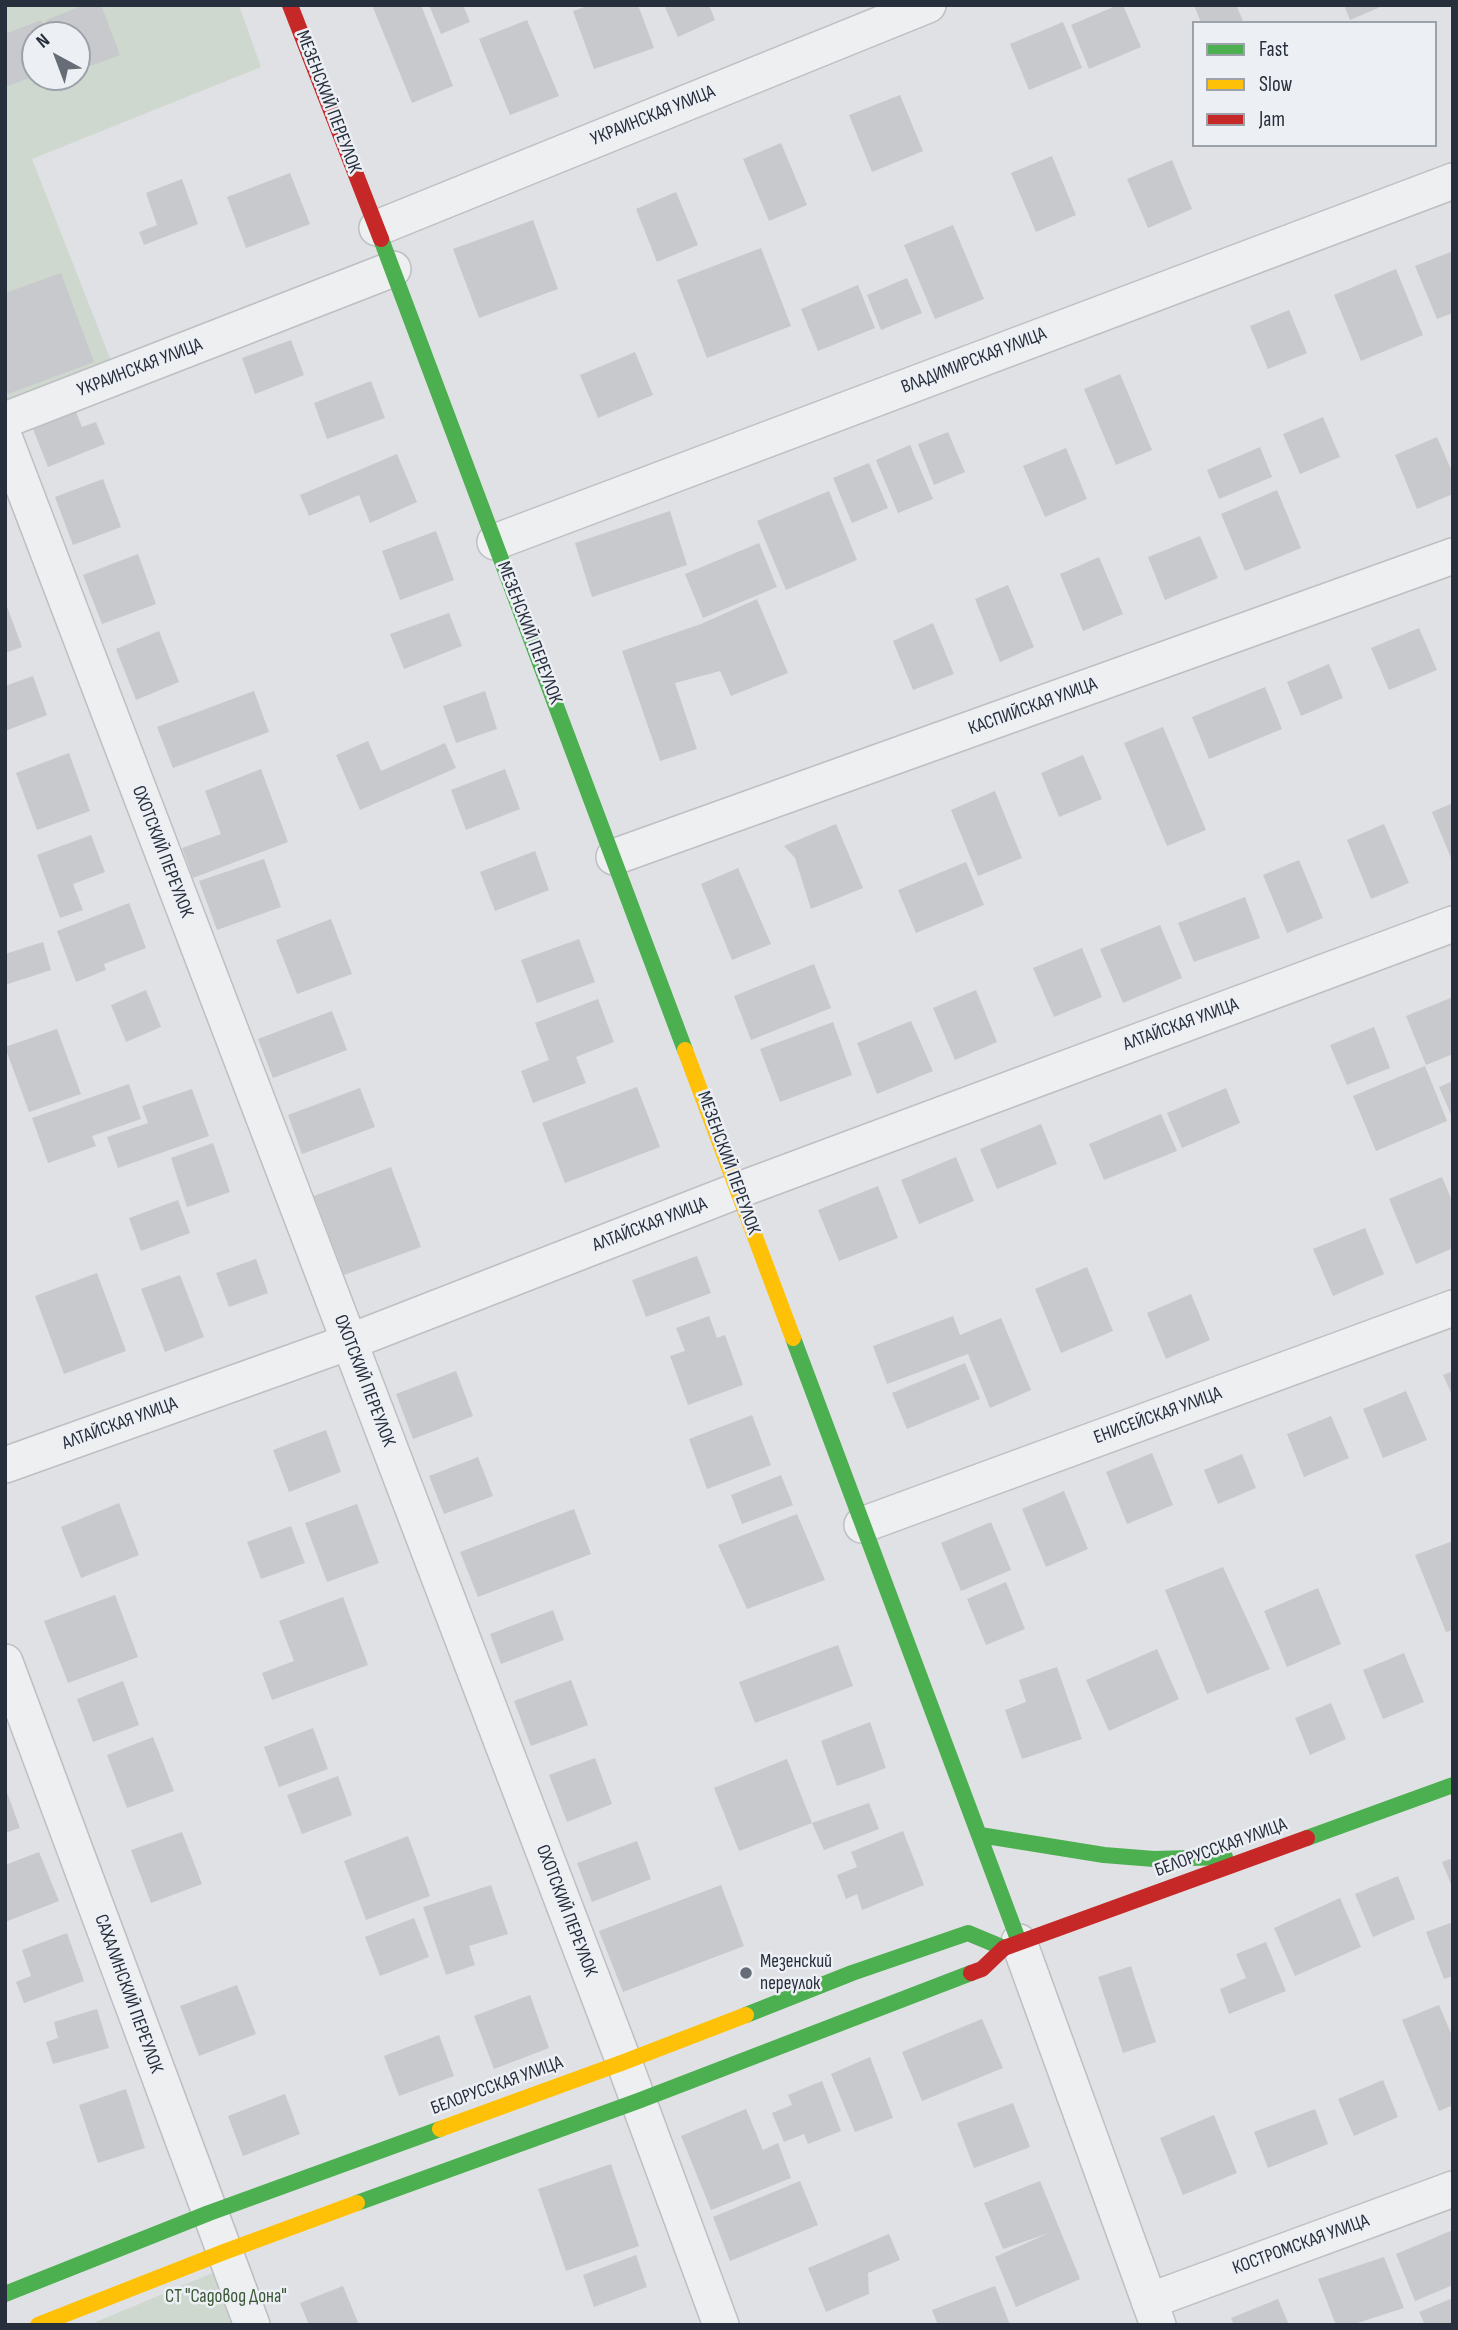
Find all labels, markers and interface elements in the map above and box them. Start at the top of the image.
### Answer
north arrow [21,21,91,91]
legend [1192,21,1437,147]
street label: МЕЗЕНСКИЙ ПЕРЕУЛОК [290,27,366,177]
text: N [32,29,55,53]
text: Fast [1259,37,1289,62]
text: Slow [1259,72,1292,97]
street label: УКРАИНСКАЯ УЛИЦА [588,81,718,151]
text: Jam [1259,107,1285,132]
street label: ВЛАДИМИРСКАЯ УЛИЦА [898,323,1050,399]
street label: УКРАИНСКАЯ УЛИЦА [74,334,206,402]
street label: МЕЗЕНСКИЙ ПЕРЕУЛОК [491,558,567,708]
street label: КАСПИЙСКАЯ УЛИЦА [965,673,1101,741]
street label: ОХОТСКИЙ ПЕРЕУЛОК [126,783,198,921]
street label: АЛТАЙСКАЯ УЛИЦА [1120,994,1242,1056]
street label: МЕЗЕНСКИЙ ПЕРЕУЛОК [691,1088,765,1238]
street label: АЛТАЙСКАЯ УЛИЦА [589,1193,711,1257]
street label: ОХОТСКИЙ ПЕРЕУЛОК [328,1312,400,1450]
street label: ЕНИСЕЙСКАЯ УЛИЦА [1091,1382,1225,1450]
street label: АЛТАЙСКАЯ УЛИЦА [59,1393,181,1455]
street label: БЕЛОРУССКАЯ УЛИЦА [1152,1814,1290,1882]
street label: ОХОТСКИЙ ПЕРЕУЛОК [530,1842,602,1980]
street label: САХАЛИНСКИЙ ПЕРЕУЛОК [89,1911,167,2077]
place label: Мезенский переулок [760,1951,832,1995]
marker: Мезенский переулок [738,1965,754,1981]
street label: БЕЛОРУССКАЯ УЛИЦА [428,2052,566,2120]
street label: КОСТРОМСКАЯ УЛИЦА [1230,2210,1372,2280]
park label: СТ "Садовод Дона" [165,2286,287,2308]

